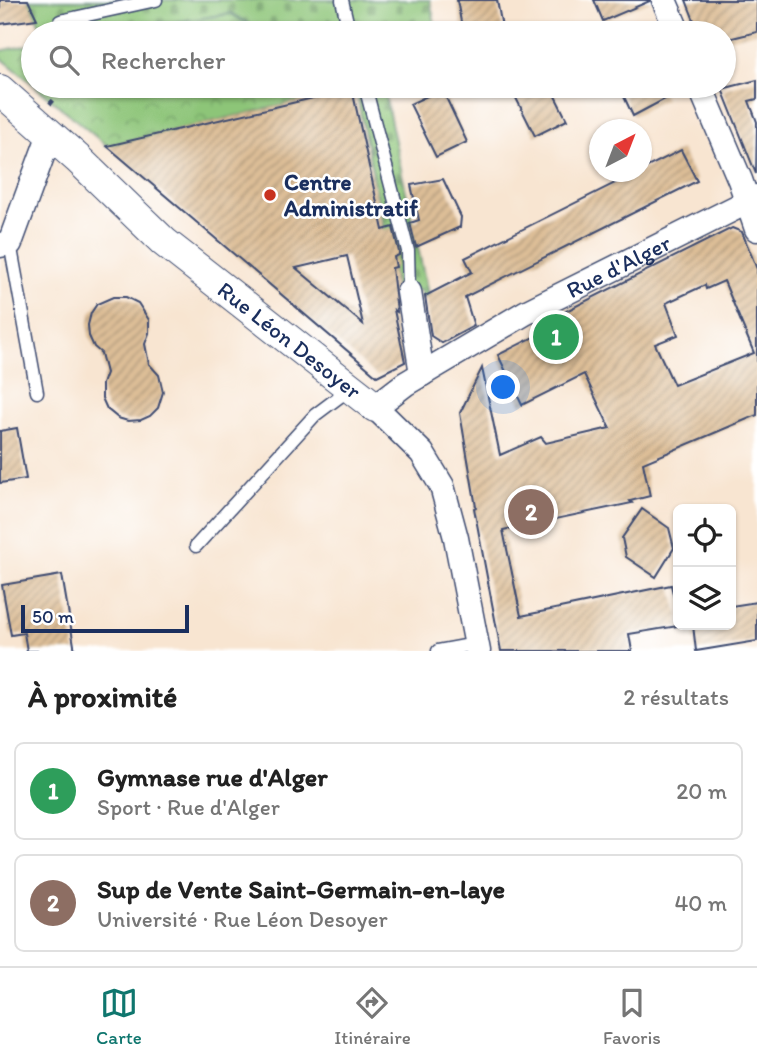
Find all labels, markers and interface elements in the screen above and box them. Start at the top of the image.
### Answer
search box [21,21,736,98]
icon: search [45,41,83,79]
text: Rechercher [101,44,225,76]
north arrow [589,119,652,182]
place label: Centre Administratif [283,168,418,222]
marker: Centre Administratif [262,187,278,203]
street label: Rue d'Alger [562,229,675,304]
street label: Rue Léon Desoyer [212,275,367,405]
pin: 1 [533,311,579,363]
your location [486,370,520,404]
pin: 2 [508,486,554,538]
map controls [673,504,736,630]
button: locate [673,504,736,567]
button: layers [673,567,736,630]
scale bar [21,602,189,634]
text: 50 m [32,605,74,628]
text: À proximité [28,678,177,715]
text: 2 résultats [623,683,729,711]
text: Gymnase rue d'Alger [97,761,328,793]
text: 1 [48,777,58,805]
text: 20 m [676,777,727,805]
text: Sport · Rue d'Alger [97,793,280,821]
text: Sup de Vente Saint-Germain-en-laye [97,873,505,905]
text: 2 [47,889,59,917]
text: 40 m [674,889,727,917]
text: Université · Rue Léon Desoyer [97,905,388,933]
tab: Carte [96,984,142,1049]
tab: Itinéraire [334,984,411,1049]
tab: Favoris [603,984,661,1049]

